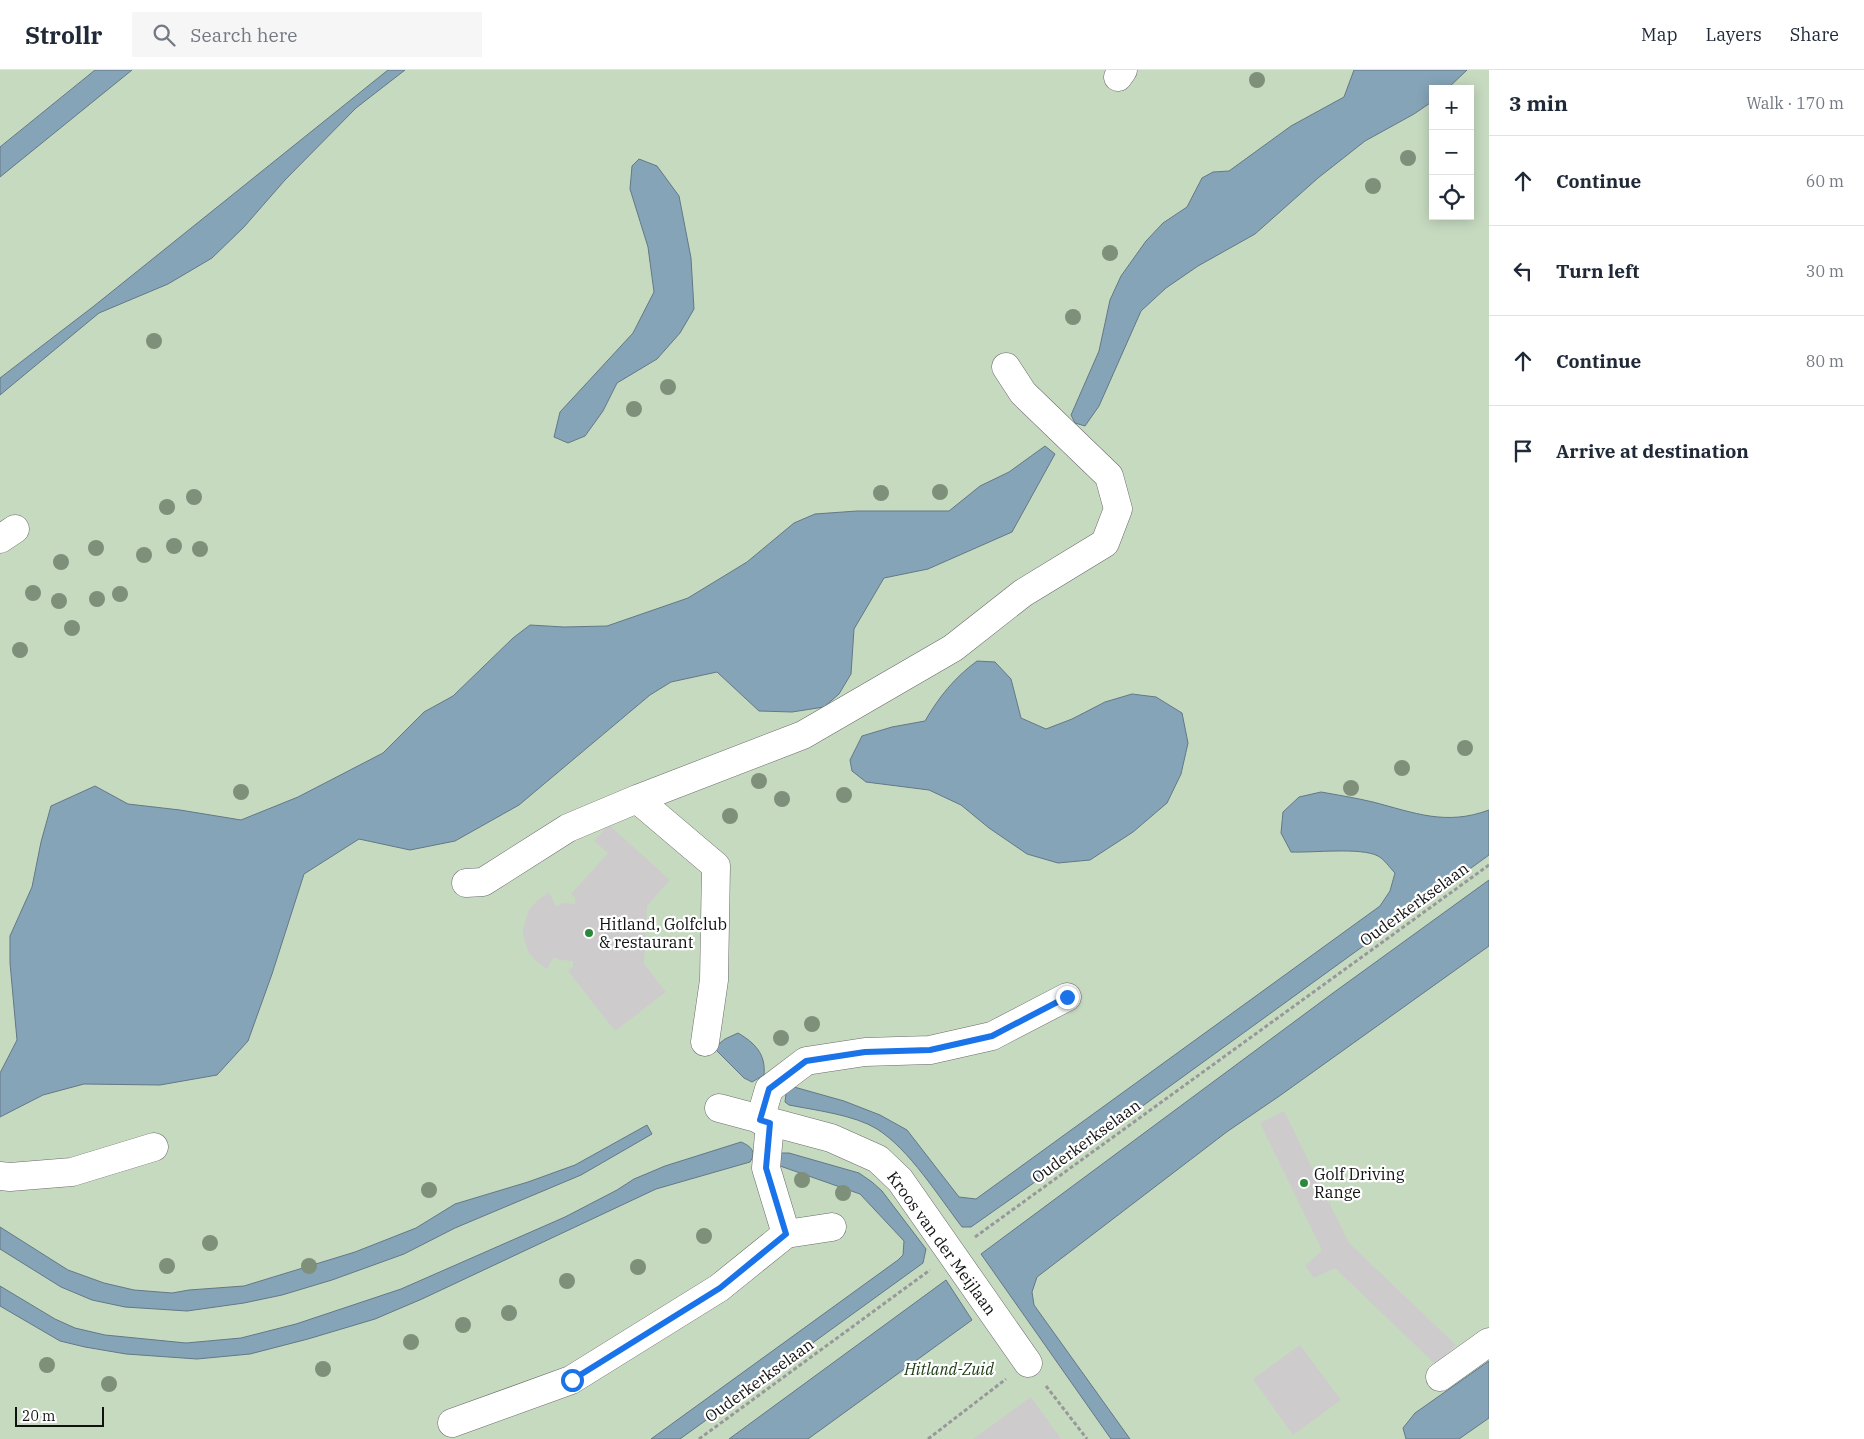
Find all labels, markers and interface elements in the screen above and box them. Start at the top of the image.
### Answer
search box [132,12,482,57]
text: Strollr [25,19,102,51]
icon: search [150,21,178,49]
text: Search here [190,23,297,47]
text: Map [1641,23,1678,46]
text: Layers [1706,23,1762,46]
text: Share [1790,23,1839,46]
map controls [1429,85,1474,220]
button: + [1429,85,1474,130]
text: 3 min [1509,89,1568,117]
text: Walk · 170 m [1746,93,1844,113]
button: − [1429,130,1474,175]
icon: ahead [1509,167,1537,195]
text: Continue [1556,169,1641,193]
text: 60 m [1806,171,1844,191]
button: locate [1429,175,1474,220]
icon: left [1509,257,1537,285]
text: Turn left [1556,259,1639,283]
text: 30 m [1806,261,1844,281]
icon: ahead [1509,347,1537,375]
text: Continue [1556,349,1641,373]
text: 80 m [1806,351,1844,371]
icon: arrive [1509,437,1537,465]
text: Arrive at destination [1556,439,1749,463]
street label: Ouderkerkselaan [1356,858,1472,950]
place label: Hitland, Golfclub & restaurant [599,914,727,952]
marker: Hitland, Golfclub & restaurant [583,927,595,939]
route end [1056,986,1079,1009]
street label: Ouderkerkselaan [1028,1095,1144,1187]
place label: Golf Driving Range [1314,1164,1405,1202]
street label: Kroos van der Meijlaan [883,1167,1001,1319]
marker: Golf Driving Range [1298,1177,1310,1189]
street label: Ouderkerkselaan [701,1334,817,1426]
park label: Hitland-Zuid [903,1359,994,1379]
route start [561,1369,584,1392]
scale bar [15,1404,104,1427]
text: 20 m [22,1407,55,1425]

